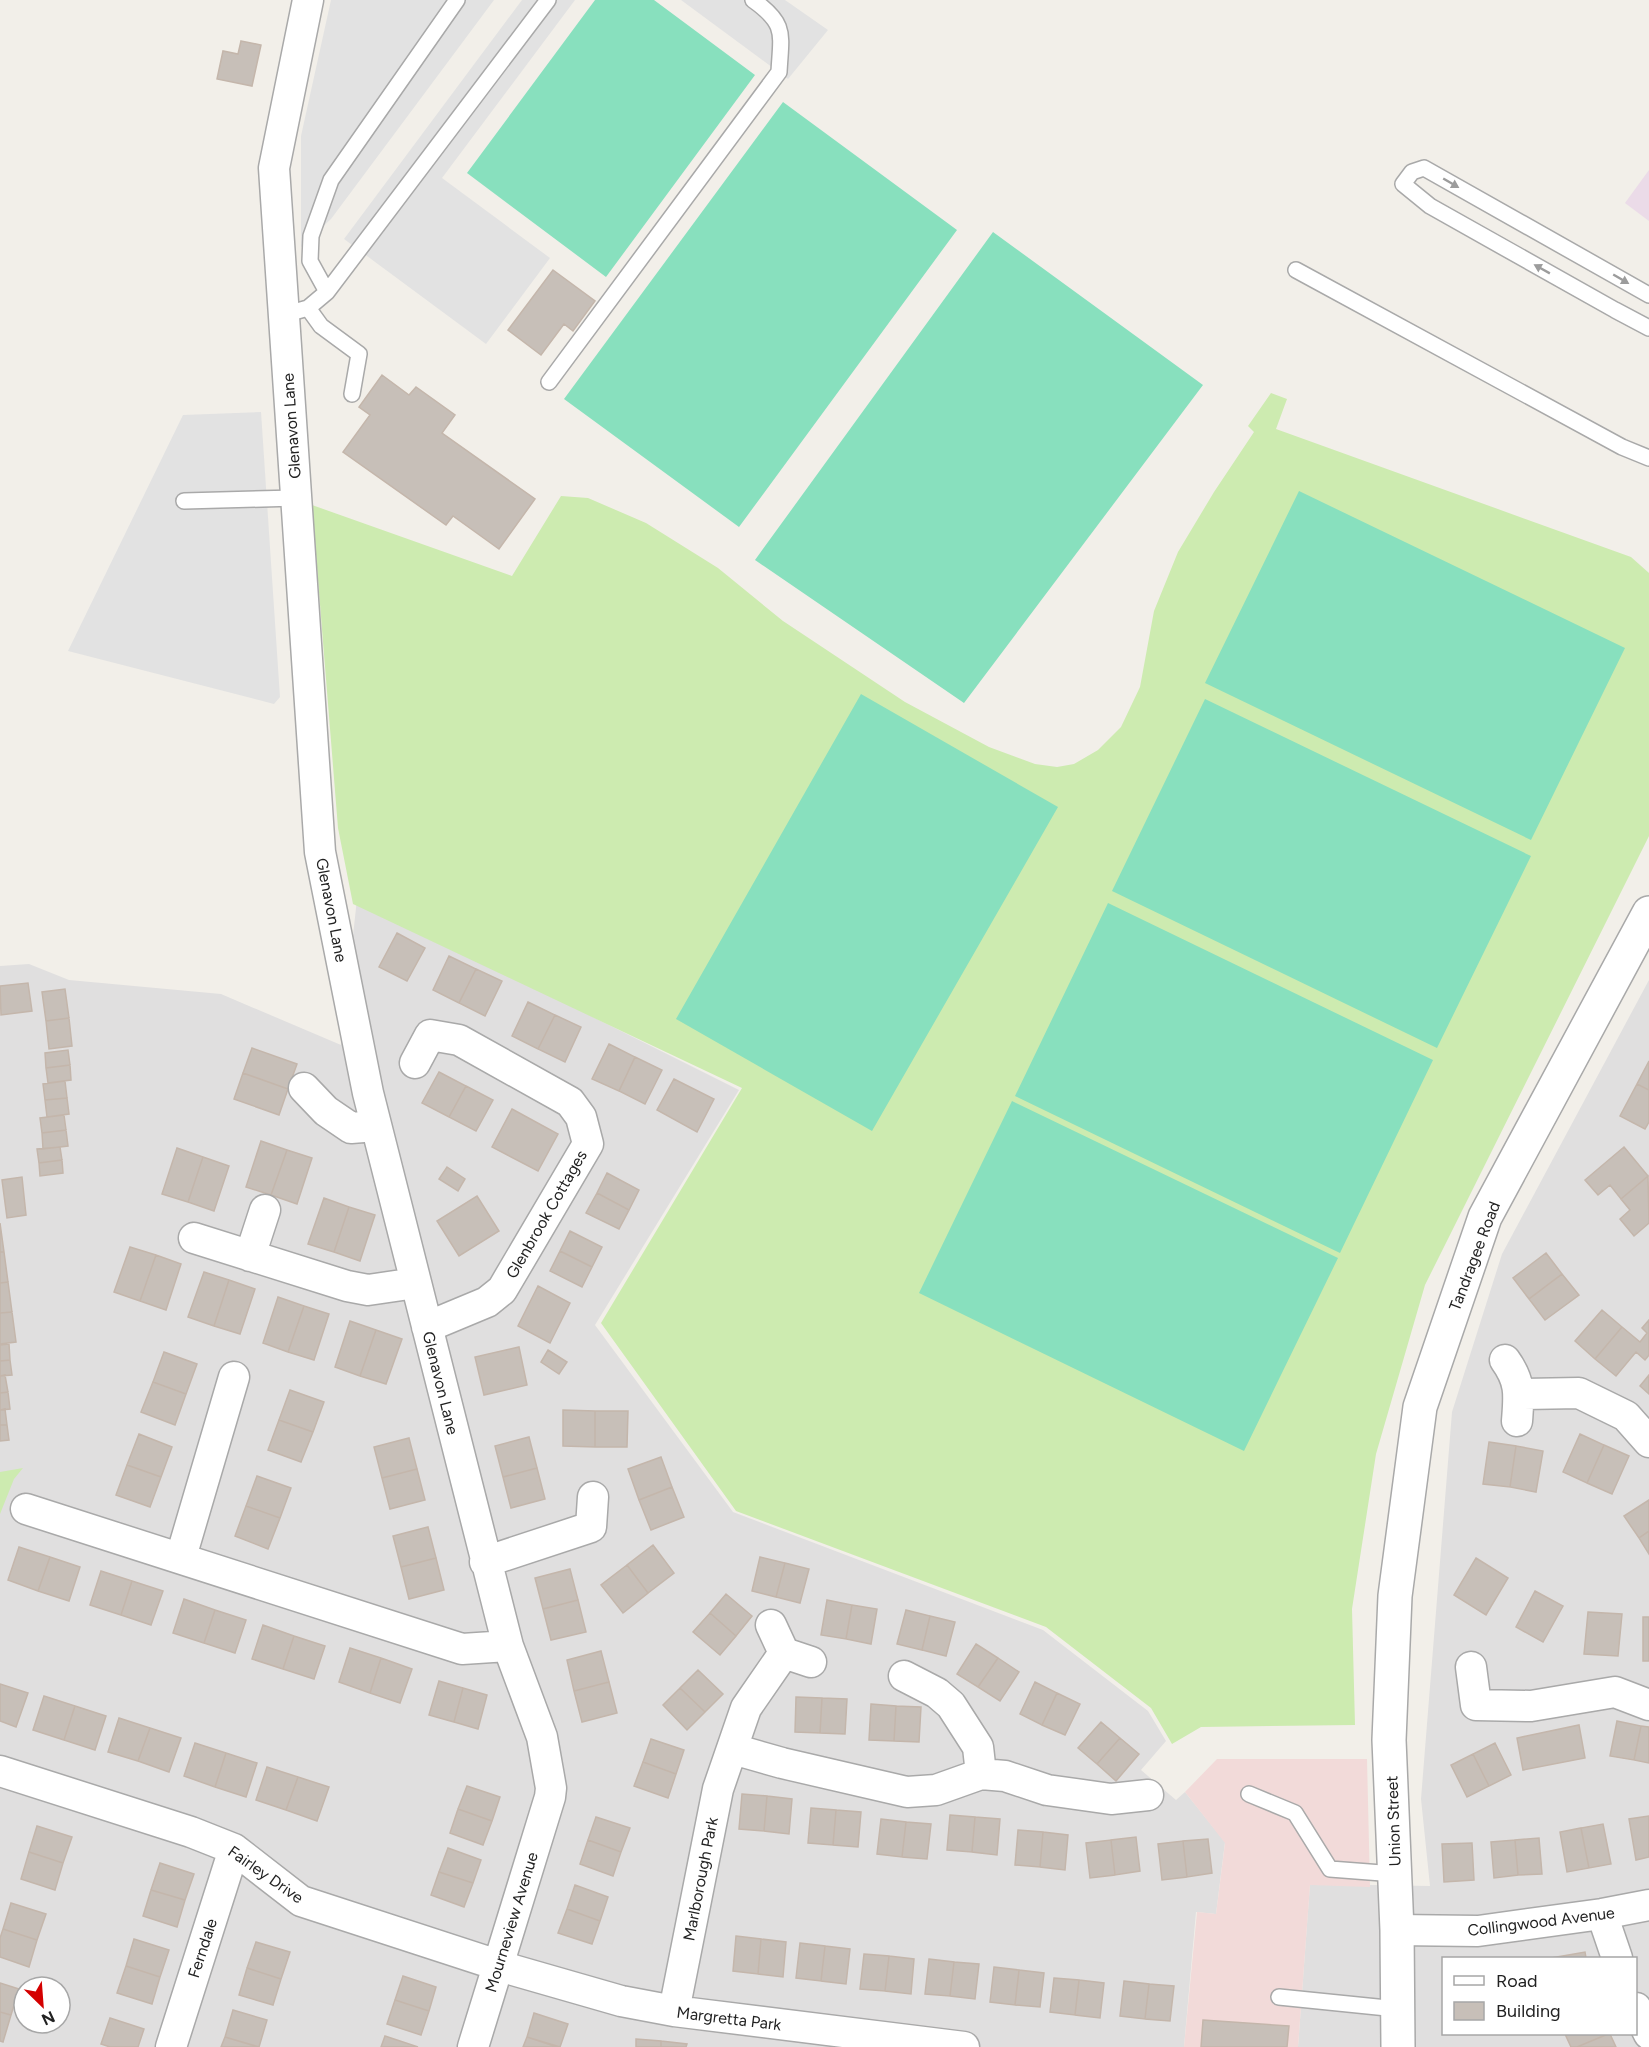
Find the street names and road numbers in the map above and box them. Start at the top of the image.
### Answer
street label: Glenavon Lane [278,372,305,479]
street label: Glenavon Lane [312,856,351,964]
street label: Glenbrook Cottages [502,1147,591,1282]
street label: Tandragee Road [1445,1199,1504,1314]
street label: Glenavon Lane [418,1329,463,1437]
street label: Union Street [1382,1775,1405,1867]
street label: Marlborough Park [679,1815,722,1943]
street label: Fairley Drive [225,1842,307,1907]
street label: Mourneview Avenue [481,1849,542,1995]
street label: Collingwood Avenue [1466,1903,1616,1940]
street label: Ferndale [184,1916,221,1980]
street label: Margretta Park [676,2003,783,2034]

